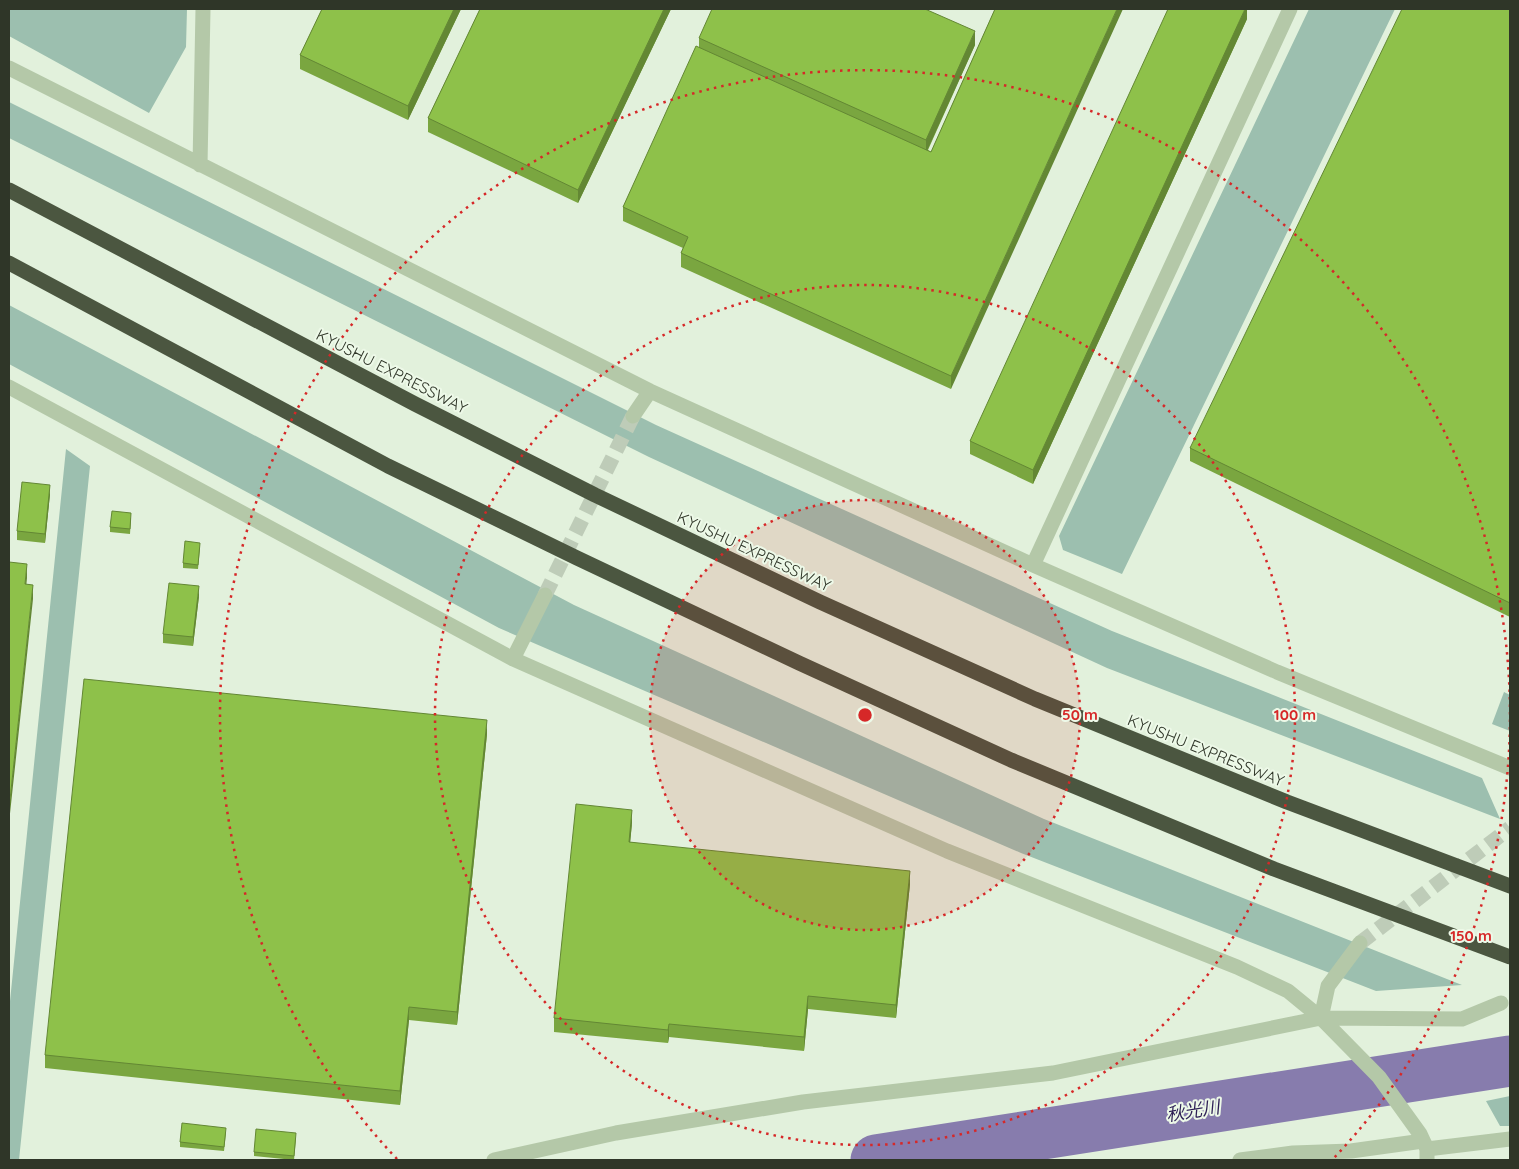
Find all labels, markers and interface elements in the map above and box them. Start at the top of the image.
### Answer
street label: KYUSHU EXPRESSWAY [313,324,471,418]
street label: KYUSHU EXPRESSWAY [674,507,834,595]
text: 50 m [1062,705,1098,724]
text: 100 m [1274,705,1316,724]
centre of rings [856,706,874,724]
street label: KYUSHU EXPRESSWAY [1125,709,1287,791]
text: 150 m [1450,926,1492,945]
water label: 秋光川 [1164,1095,1223,1126]

